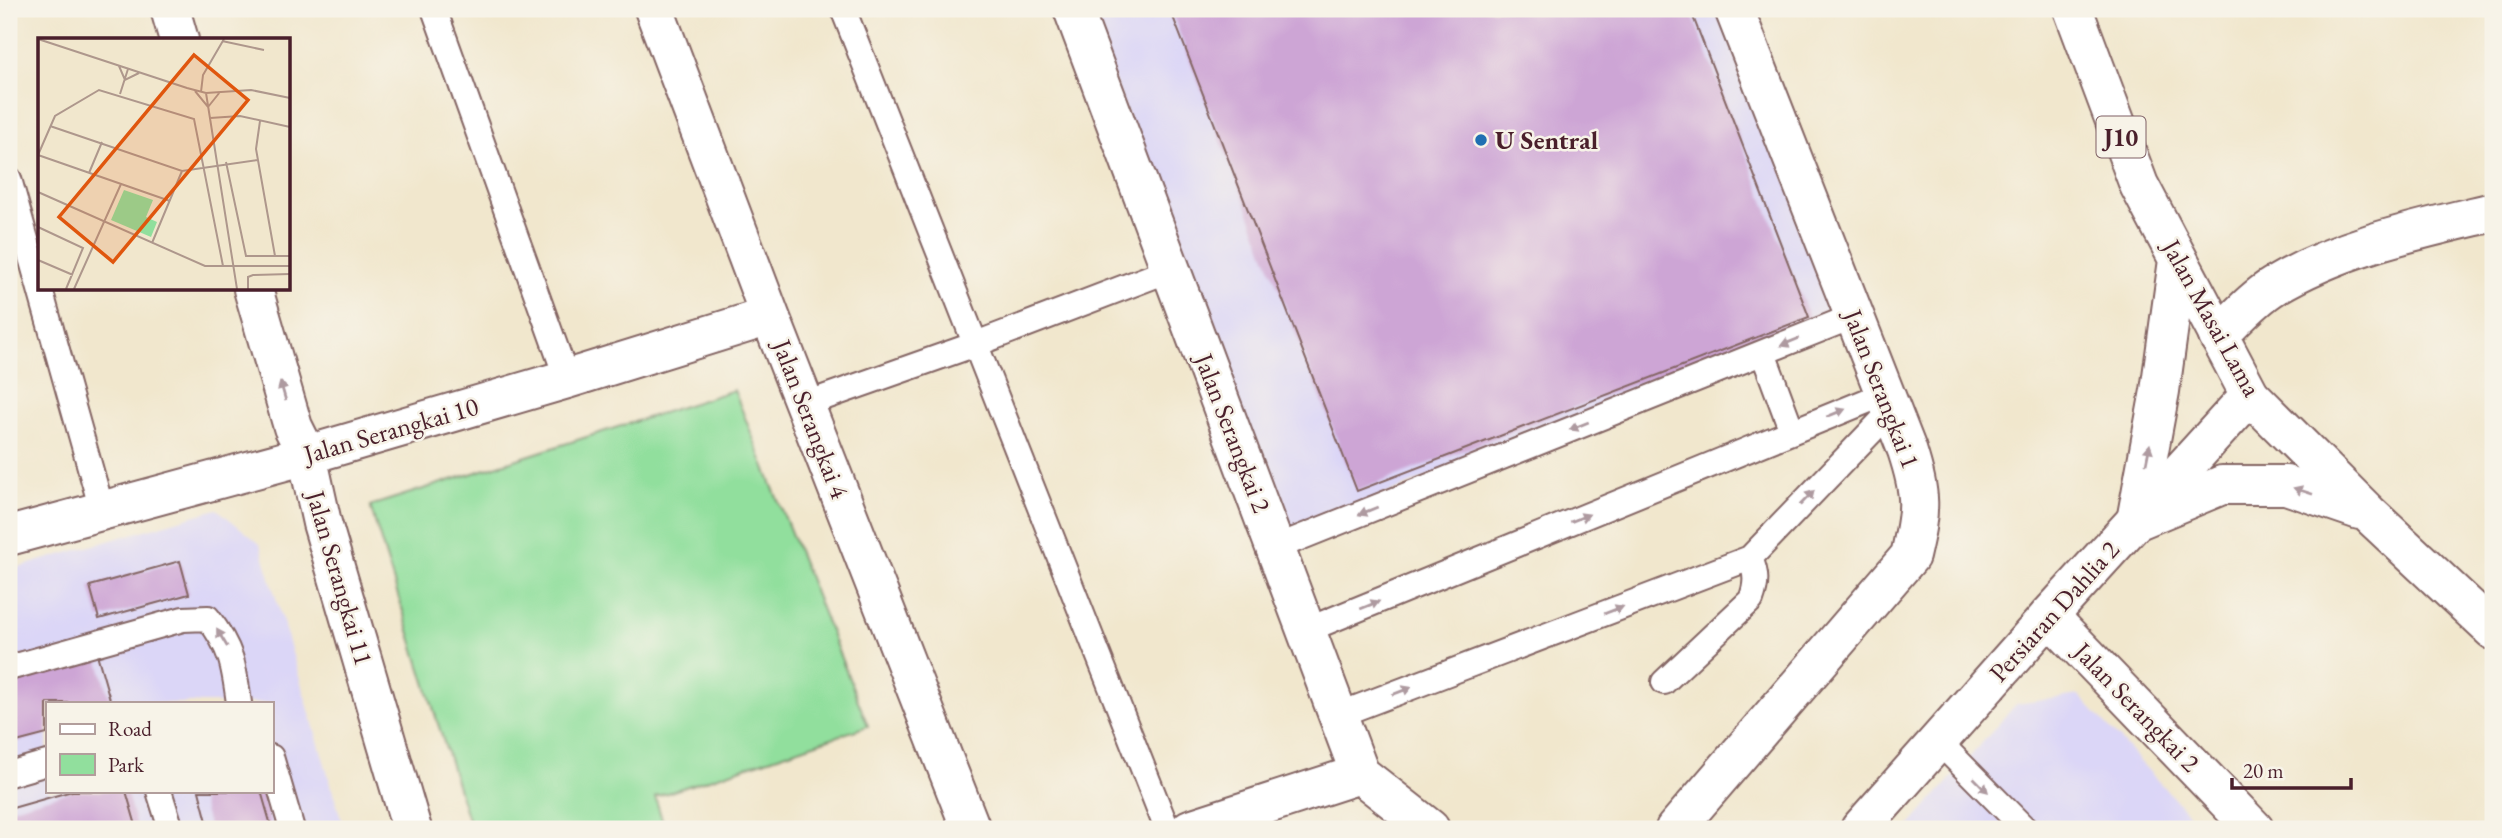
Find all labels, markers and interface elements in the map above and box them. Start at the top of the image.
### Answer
inset map [38,38,290,290]
road number: J10 [2096,117,2146,158]
place label: U Sentral [1495,123,1598,157]
marker: U Sentral [1473,132,1489,148]
street label: Jalan Masai Lama [2154,232,2269,403]
street label: Jalan Serangkai 1 [1835,303,1928,473]
street label: Jalan Serangkai 4 [764,333,857,504]
one-way arrow [1780,336,1801,347]
street label: Jalan Serangkai 2 [1186,347,1279,518]
one-way arrow [277,380,287,401]
street label: Jalan Serangkai 10 [298,389,482,472]
one-way arrow [1826,408,1847,419]
one-way arrow [1569,421,1590,432]
one-way arrow [2143,443,2154,465]
street label: Jalan Serangkai 11 [298,485,381,669]
one-way arrow [2292,485,2313,496]
one-way arrow [1799,490,1816,507]
one-way arrow [1357,505,1378,516]
one-way arrow [1570,513,1591,524]
street label: Persiaran Dahlia 2 [1981,533,2127,689]
one-way arrow [1360,599,1381,610]
one-way arrow [1604,604,1625,615]
one-way arrow [216,629,228,648]
street label: Jalan Serangkai 2 [2065,633,2208,779]
one-way arrow [1391,685,1412,696]
legend [46,702,273,792]
text: Road [108,715,152,742]
scale bar [2232,747,2352,791]
text: Park [108,751,145,778]
text: 20 m [2243,757,2284,784]
one-way arrow [1973,777,1990,794]

